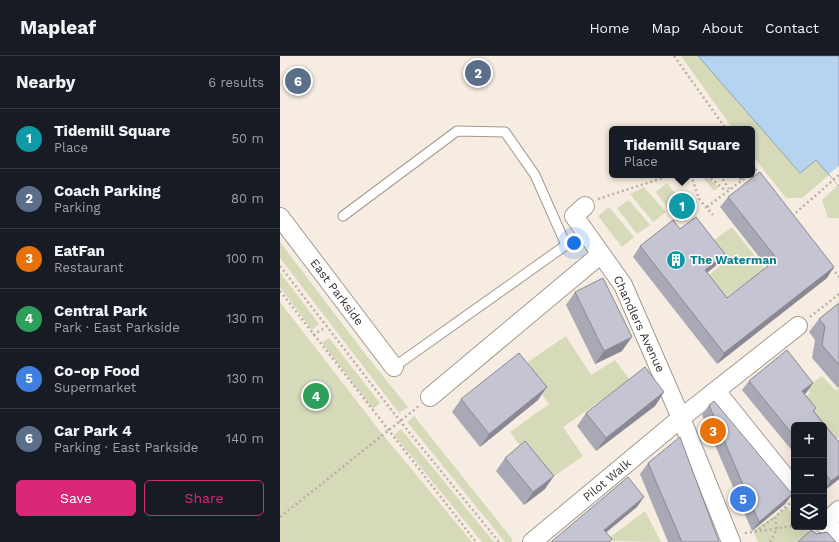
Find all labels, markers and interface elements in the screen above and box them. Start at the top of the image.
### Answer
text: Mapleaf [20,16,96,39]
text: Home [589,20,629,36]
text: Map [651,20,680,36]
text: About [702,20,743,36]
text: Contact [765,20,819,36]
pin: 2 [465,58,491,88]
pin: 6 [285,66,311,96]
text: Nearby [16,72,75,92]
text: 6 results [208,75,264,90]
text: Tidemill Square [54,122,171,140]
popup [609,126,755,178]
text: 1 [26,131,32,146]
text: 50 m [232,131,264,146]
text: Tidemill Square [624,136,740,154]
text: Place [54,140,88,155]
text: Place [624,154,658,169]
text: Coach Parking [54,182,160,200]
text: 2 [25,191,33,206]
text: 80 m [231,191,264,206]
pin: 1 [669,191,695,221]
text: Parking [54,200,100,215]
your location [564,233,584,253]
text: EatFan [54,242,105,260]
building icon: The Waterman [665,249,687,271]
text: 3 [25,251,33,266]
text: 100 m [226,251,264,266]
place label: The Waterman [690,253,777,267]
street label: East Parkside [307,256,367,328]
text: Restaurant [54,260,124,275]
street label: Chandlers Avenue [610,273,668,375]
text: Central Park [54,302,147,320]
text: 4 [25,311,33,326]
text: 130 m [226,311,264,326]
text: Park · East Parkside [54,320,180,335]
text: Co-op Food [54,362,140,380]
text: 5 [25,371,33,386]
text: 130 m [226,371,264,386]
text: Supermarket [54,380,136,395]
pin: 4 [303,381,329,411]
pin: 3 [700,416,726,446]
text: Car Park 4 [54,422,132,440]
map controls [791,422,827,530]
button: + [791,422,827,458]
text: 6 [25,431,33,446]
text: 140 m [226,431,264,446]
text: Parking · East Parkside [54,440,198,455]
street label: Pilot Walk [580,456,634,504]
button: − [791,458,827,494]
button: Save [16,480,136,516]
button: Share [144,480,264,516]
pin: 5 [730,484,756,514]
button: layers [791,494,827,530]

